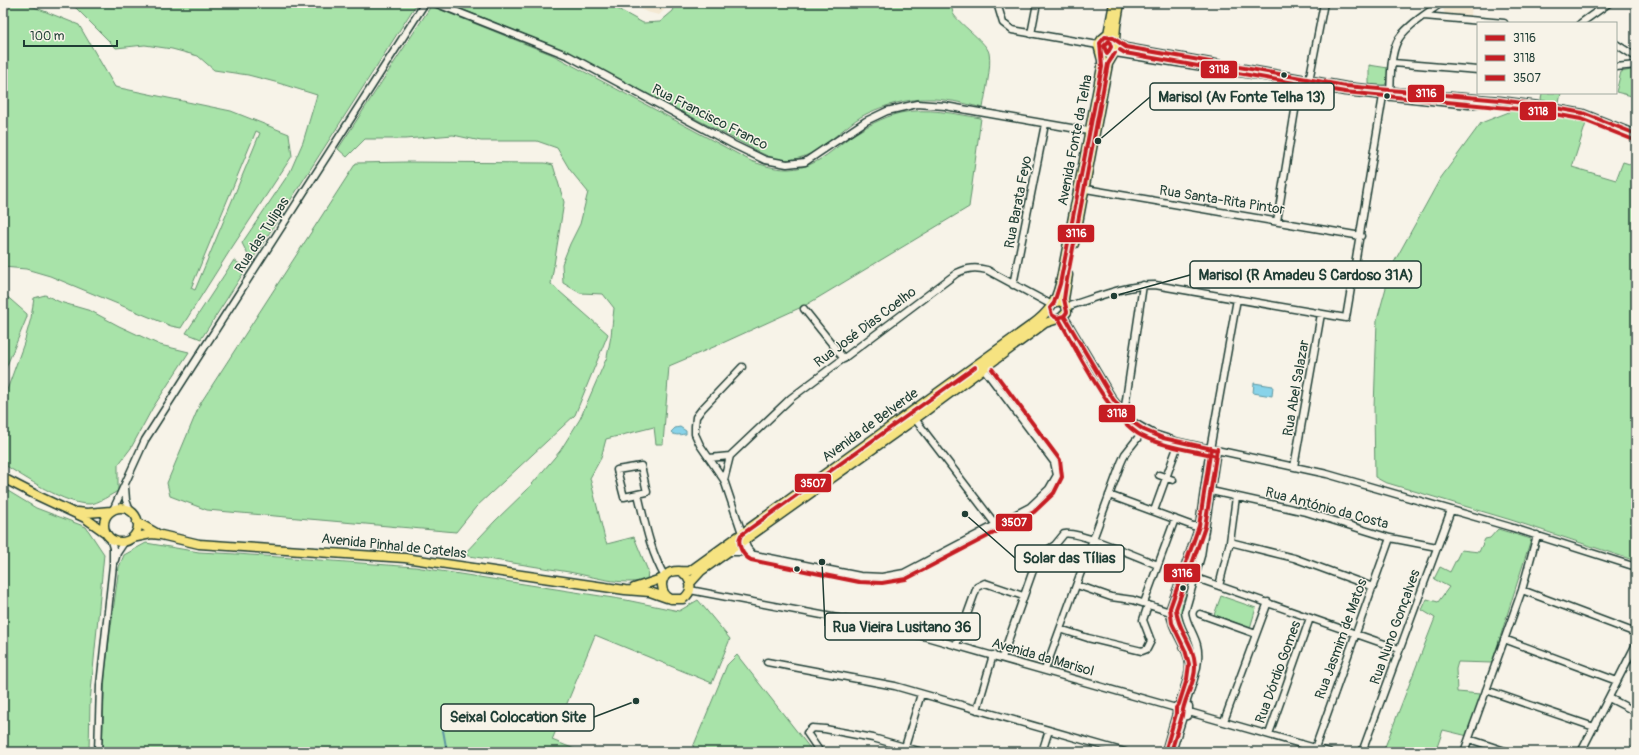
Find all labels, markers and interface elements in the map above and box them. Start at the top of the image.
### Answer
scale bar [24,22,117,48]
legend [1477,22,1617,94]
text: 100 m [30,29,65,44]
text: 3116 [1513,31,1536,46]
text: 3118 [1513,51,1535,66]
line badge: 3118 [1200,60,1238,79]
text: 3118 [1209,63,1230,76]
unlabelled marker [1279,70,1289,80]
text: 3507 [1513,71,1541,86]
street label: Avenida Fonte da Telha [1054,73,1096,207]
street label: Rua Francisco Franco [649,80,771,154]
callout: Marisol (Av Fonte Telha 13) [1150,83,1334,110]
line badge: 3116 [1407,84,1445,103]
text: 3116 [1415,87,1437,100]
text: Marisol (Av Fonte Telha 13) [1158,88,1326,107]
unlabelled marker [1382,91,1392,101]
line badge: 3118 [1519,101,1557,121]
text: 3118 [1528,105,1549,118]
street label: Rua Barata Feyo [1001,154,1035,250]
street label: Rua Santa-Rita Pintor [1158,182,1286,218]
street label: Rua das Tulipas [231,193,293,276]
line badge: 3116 [1057,224,1095,243]
text: 3116 [1065,227,1087,240]
callout: Marisol (R Amadeu S Cardoso 31A) [1190,261,1421,288]
text: Marisol (R Amadeu S Cardoso 31A) [1198,266,1414,285]
street label: Rua José Dias Coelho [811,283,920,371]
street label: Rua Abel Salazar [1279,339,1313,437]
street label: Avenida de Belverde [819,384,922,466]
line badge: 3118 [1098,404,1136,423]
text: 3118 [1107,407,1128,420]
line badge: 3507 [794,473,832,493]
text: 3507 [800,477,826,490]
street label: Rua António da Costa [1264,483,1390,533]
line badge: 3507 [995,513,1033,532]
text: 3507 [1001,516,1027,529]
street label: Avenida Pinhal de Catelas [321,530,468,562]
callout: Solar das Tílias [1015,545,1124,572]
text: Solar das Tílias [1023,549,1116,568]
line badge: 3116 [1163,563,1201,583]
unlabelled marker [792,564,802,574]
text: 3116 [1171,567,1193,580]
street label: Rua Nuno Gonçalves [1366,567,1424,687]
street label: Rua Jasmim de Matos [1311,576,1371,701]
unlabelled marker [1178,583,1188,593]
callout: Rua Vieira Lusitano 36 [825,613,980,640]
text: Rua Vieira Lusitano 36 [833,618,972,637]
street label: Rua Dórdio Gomes [1252,618,1305,726]
street label: Avenida da Marisol [990,634,1096,680]
callout: Seixal Colocation Site [441,704,594,731]
text: Seixal Colocation Site [450,708,587,727]

